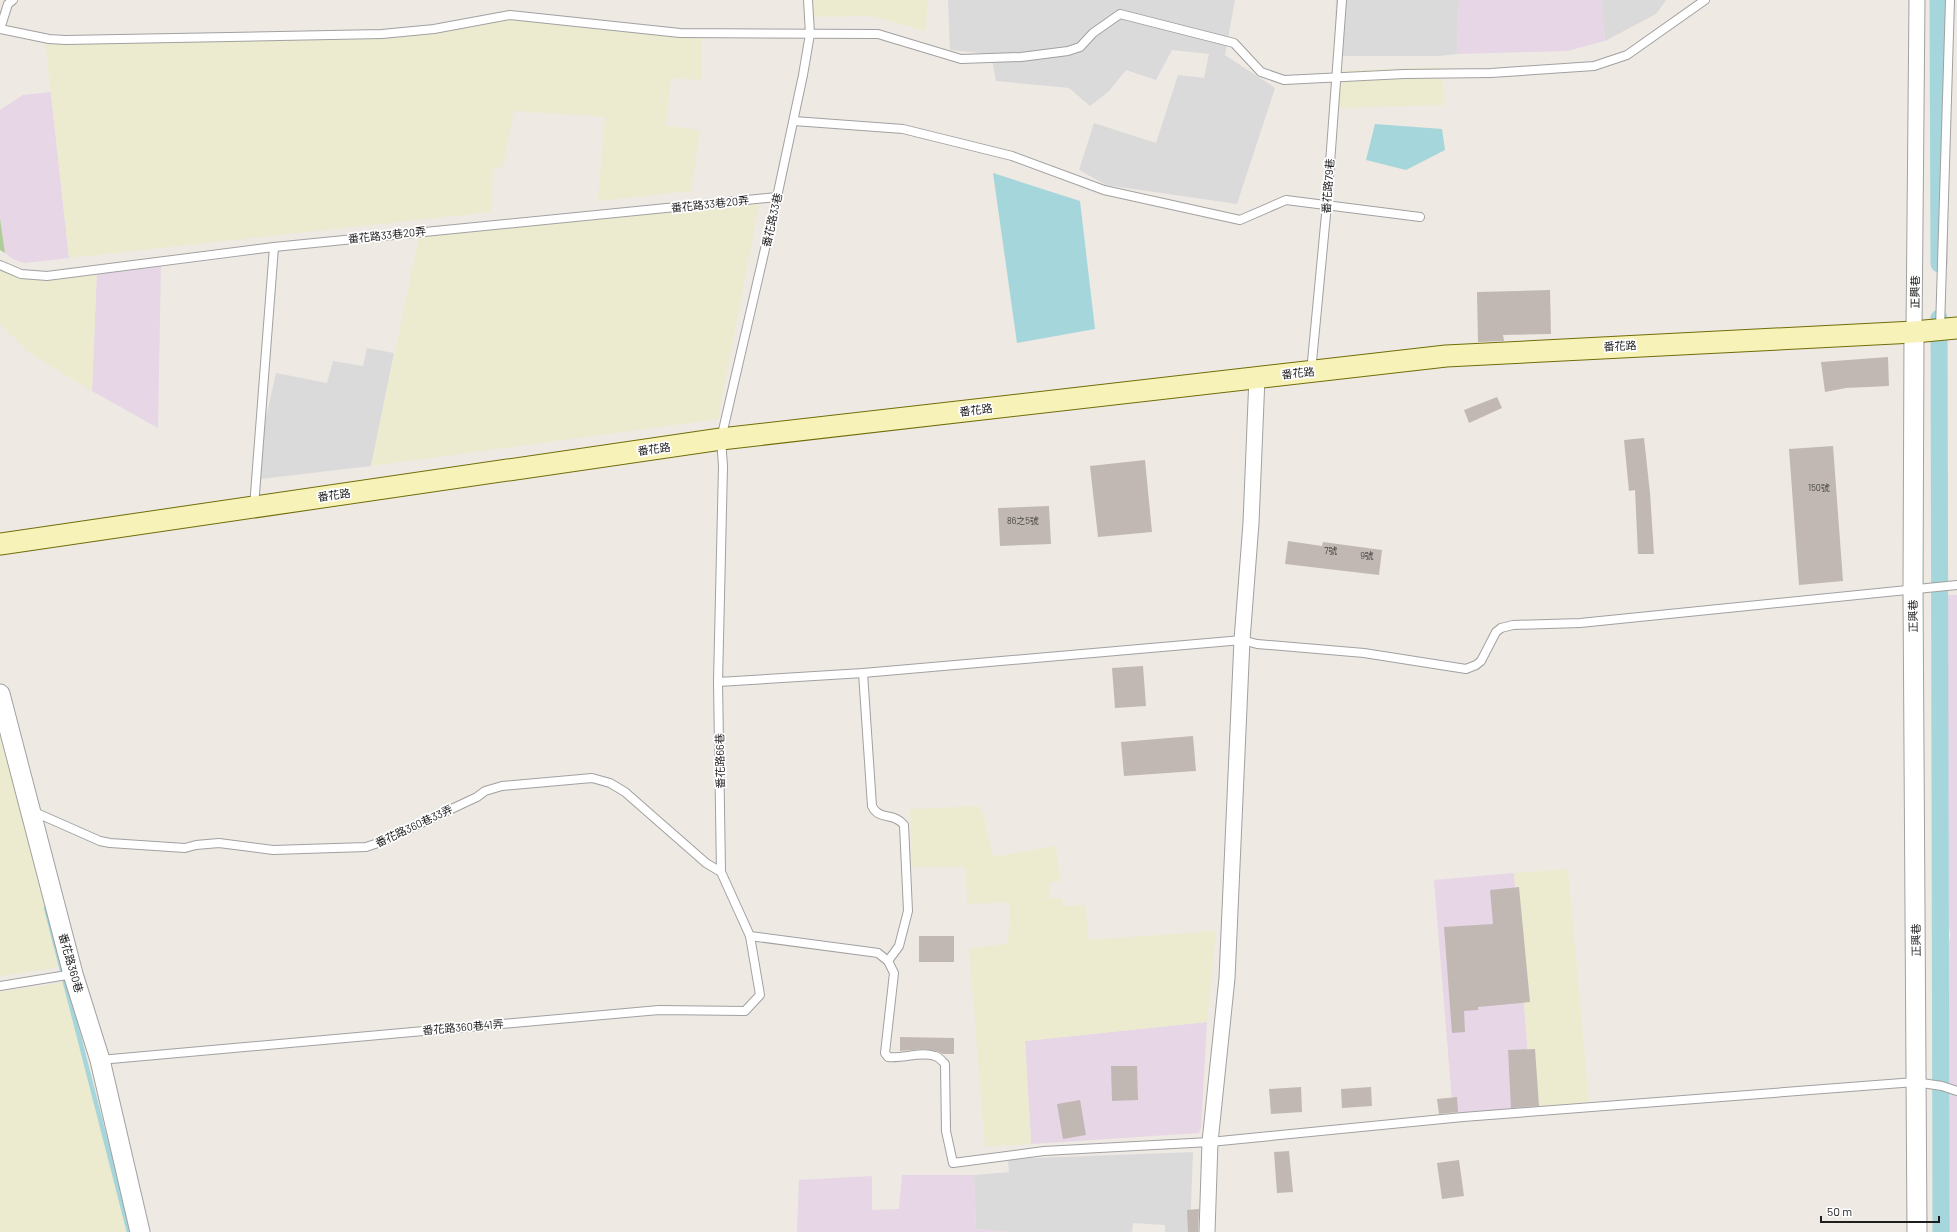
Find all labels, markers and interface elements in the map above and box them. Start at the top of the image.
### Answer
street label: 番花路79巷 [1319,158,1336,214]
street label: 番花路33巷 [759,191,784,248]
street label: 番花路33巷20弄 [670,193,750,214]
street label: 番花路33巷20弄 [347,224,427,245]
street label: 正興巷 [1908,276,1921,309]
street label: 番花路 [1603,338,1637,353]
street label: 番花路 [1281,364,1315,381]
street label: 番花路 [959,401,993,418]
street label: 番花路 [637,440,671,457]
house number: 150號 [1808,482,1830,493]
street label: 番花路 [317,486,351,503]
house number: 86之5號 [1007,515,1039,526]
house number: 7號 [1324,545,1338,556]
house number: 9號 [1360,550,1374,561]
street label: 正興巷 [1906,599,1919,633]
street label: 番花路66巷 [713,733,726,789]
street label: 番花路360巷33弄 [373,802,455,849]
street label: 正興巷 [1909,923,1922,957]
street label: 番花路360巷 [57,931,86,994]
street label: 番花路360巷41弄 [422,1016,504,1037]
scale bar [1821,1198,1939,1224]
text: 50 m [1827,1204,1852,1218]

